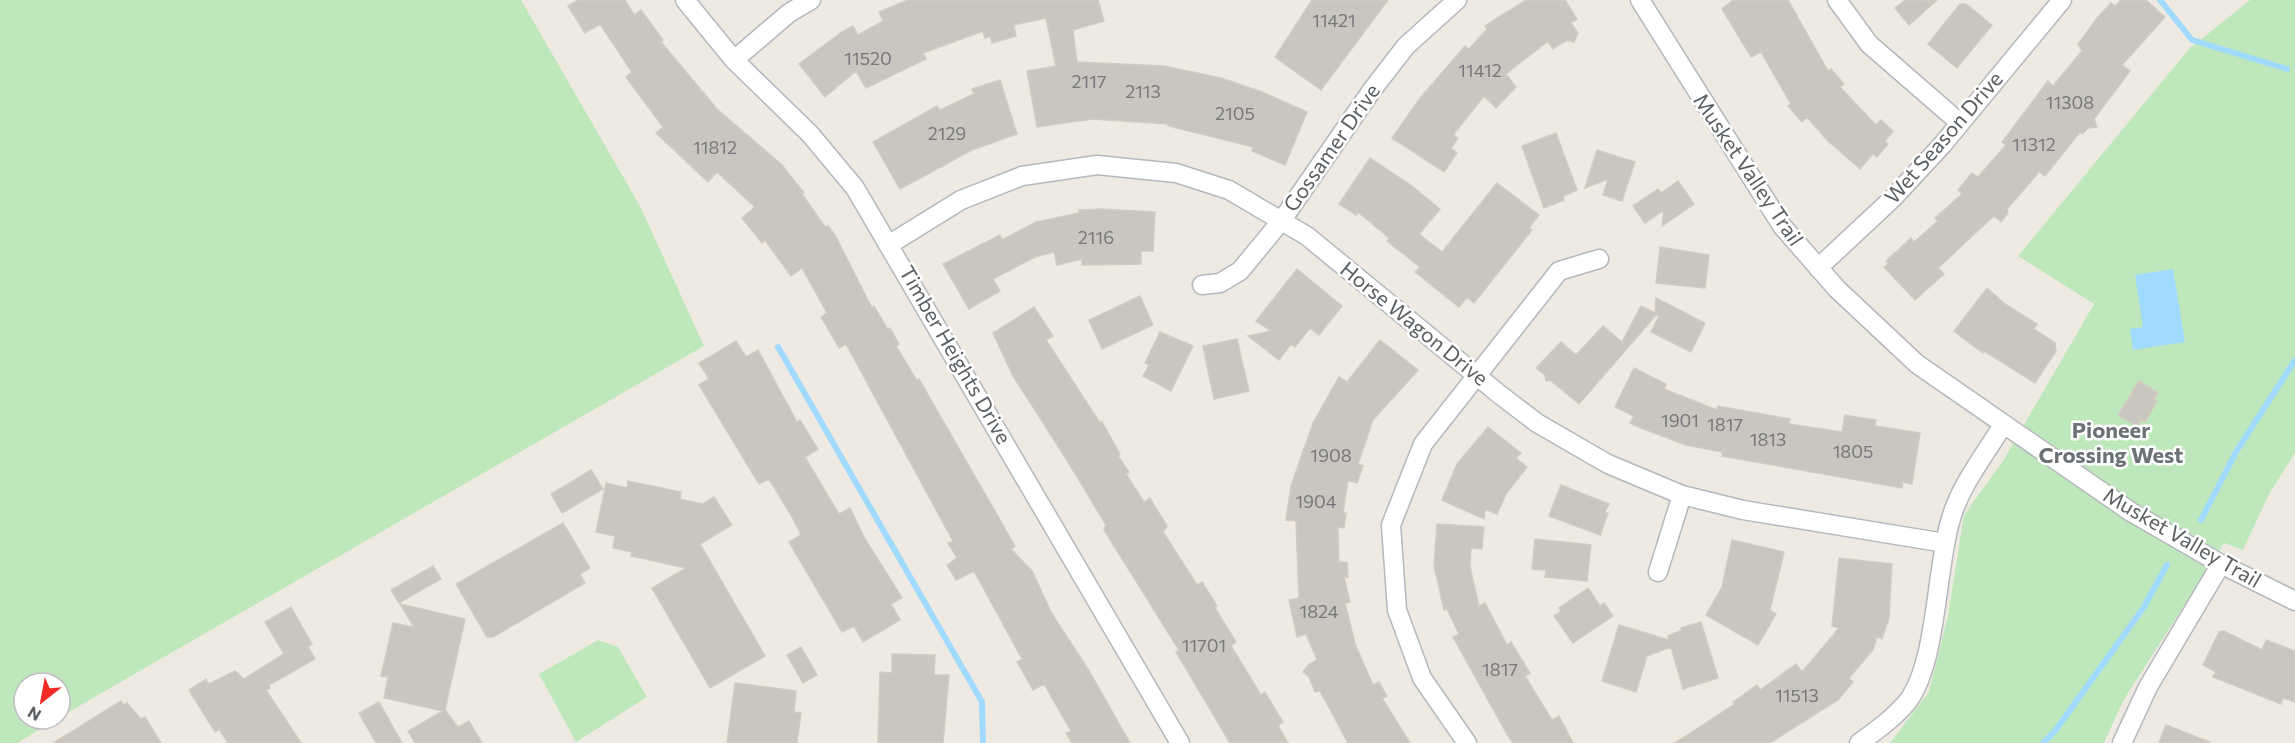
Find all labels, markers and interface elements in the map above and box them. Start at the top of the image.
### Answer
house number: 11421 [1312,9,1356,31]
house number: 11520 [844,47,892,69]
house number: 11412 [1458,59,1502,81]
street label: Wet Season Drive [1879,66,2007,208]
house number: 2117 [1072,70,1106,92]
street label: Gossamer Drive [1277,78,1384,216]
house number: 2113 [1125,80,1161,102]
street label: Musket Valley Trail [1689,88,1809,250]
house number: 11308 [2046,91,2094,113]
house number: 2105 [1215,102,1255,124]
house number: 2129 [928,122,966,144]
house number: 11312 [2012,133,2056,155]
house number: 11812 [693,136,737,158]
house number: 2116 [1078,226,1114,248]
street label: Horse Wagon Drive [1336,256,1494,390]
street label: Timber Heights Drive [895,261,1018,448]
house number: 1901 [1661,409,1699,431]
house number: 1817 [1707,413,1743,435]
district label: Pioneer Crossing West [2039,416,2183,468]
house number: 1813 [1750,428,1786,450]
house number: 1805 [1833,440,1873,462]
house number: 1908 [1310,444,1352,466]
street label: Musket Valley Trail [2099,481,2266,592]
house number: 1904 [1295,490,1337,512]
house number: 1824 [1299,600,1339,622]
house number: 11701 [1182,634,1226,656]
house number: 1817 [1482,658,1518,680]
north arrow [12,671,72,731]
house number: 11513 [1775,684,1819,706]
text: N [24,703,44,726]

